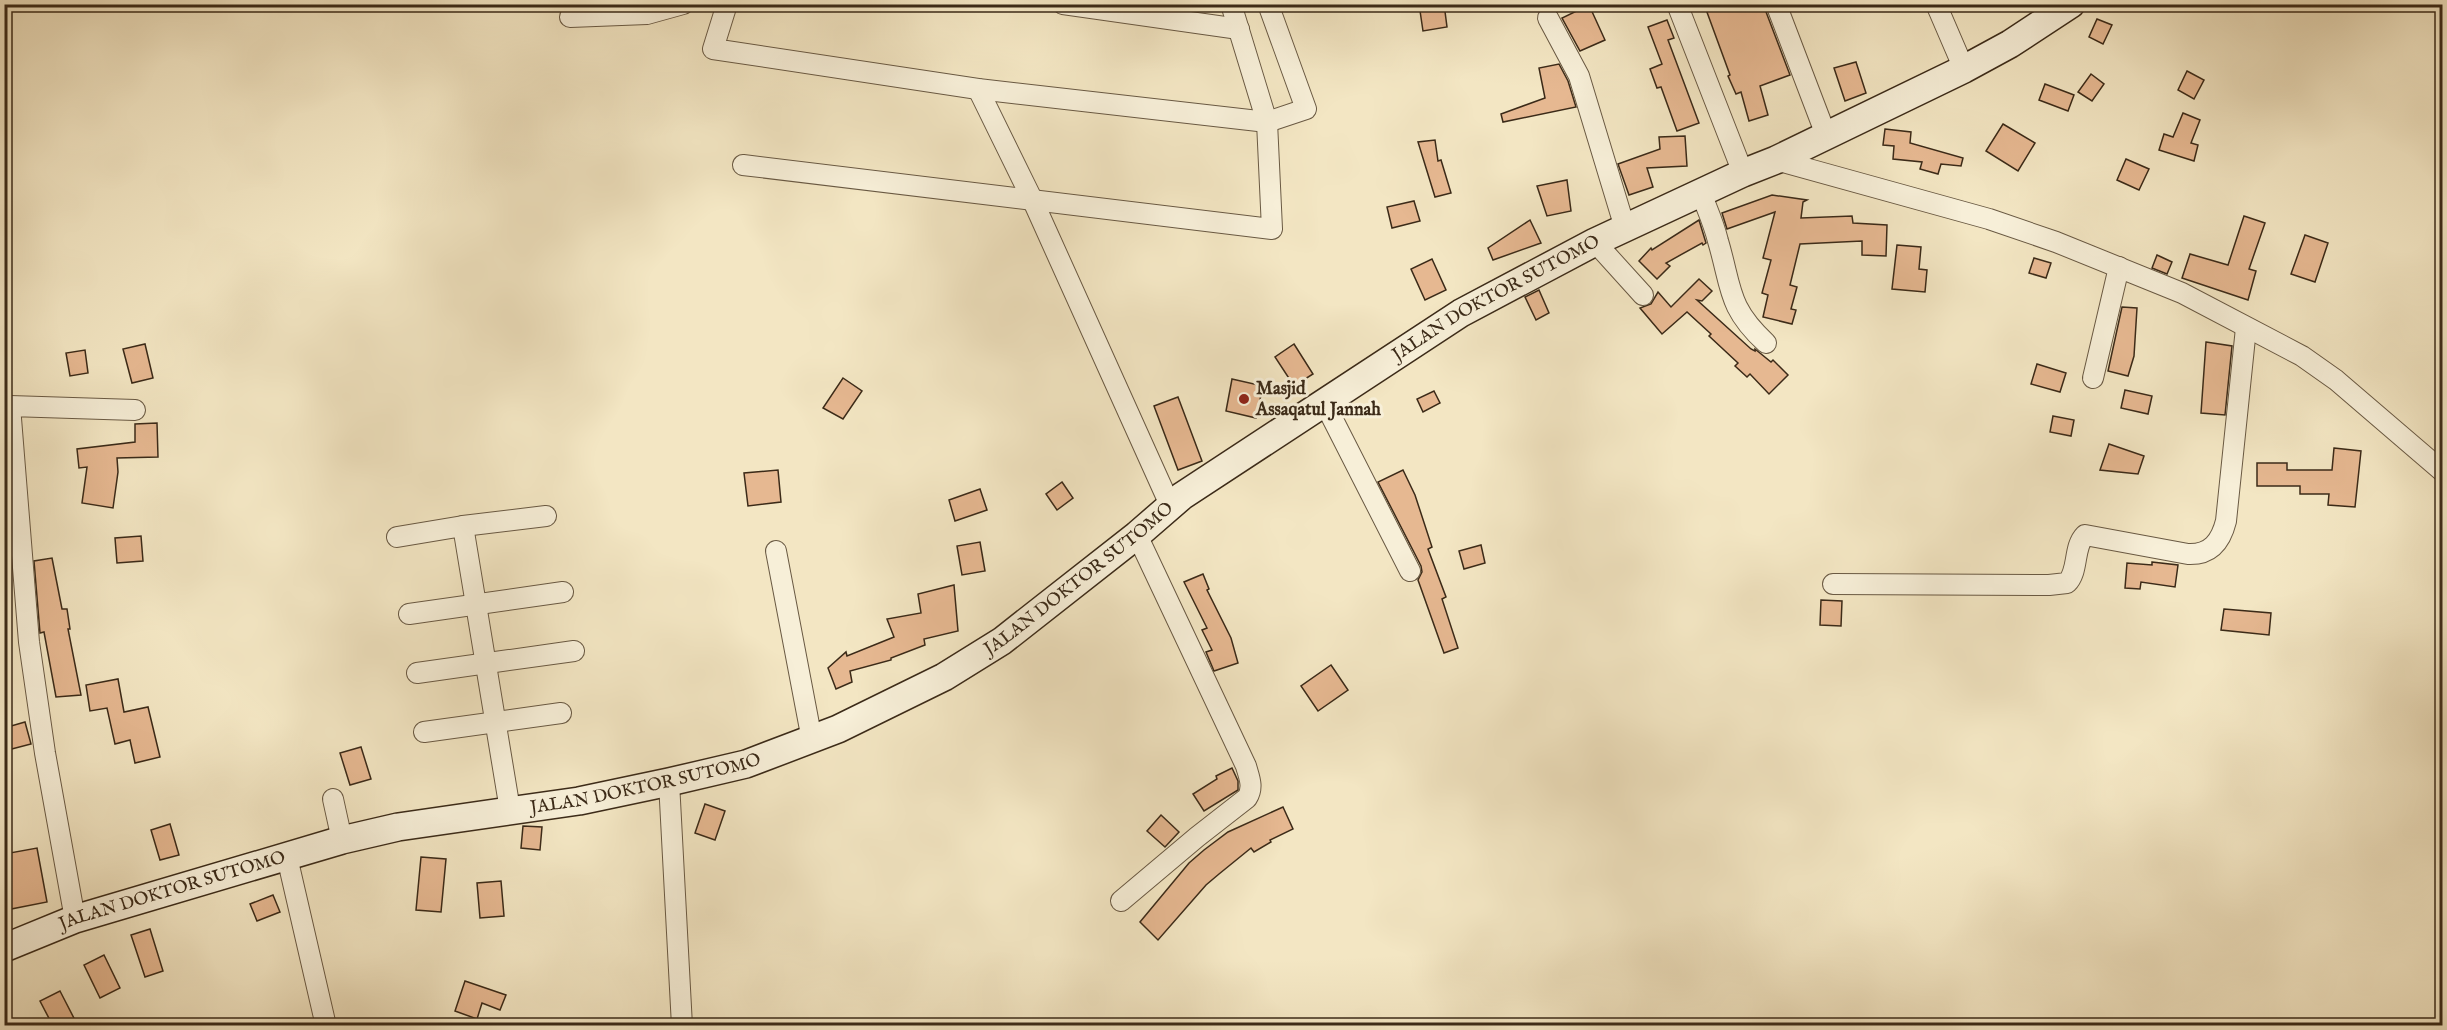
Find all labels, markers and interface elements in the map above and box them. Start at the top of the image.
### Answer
street label: JALAN DOKTOR SUTOMO [1386,230,1604,367]
place label: Masjid Assaqatul Jannah [1255,378,1381,422]
marker: Masjid Assaqatul Jannah [1237,392,1251,406]
street label: JALAN DOKTOR SUTOMO [978,497,1178,662]
street label: JALAN DOKTOR SUTOMO [527,748,764,820]
street label: JALAN DOKTOR SUTOMO [54,846,288,937]

